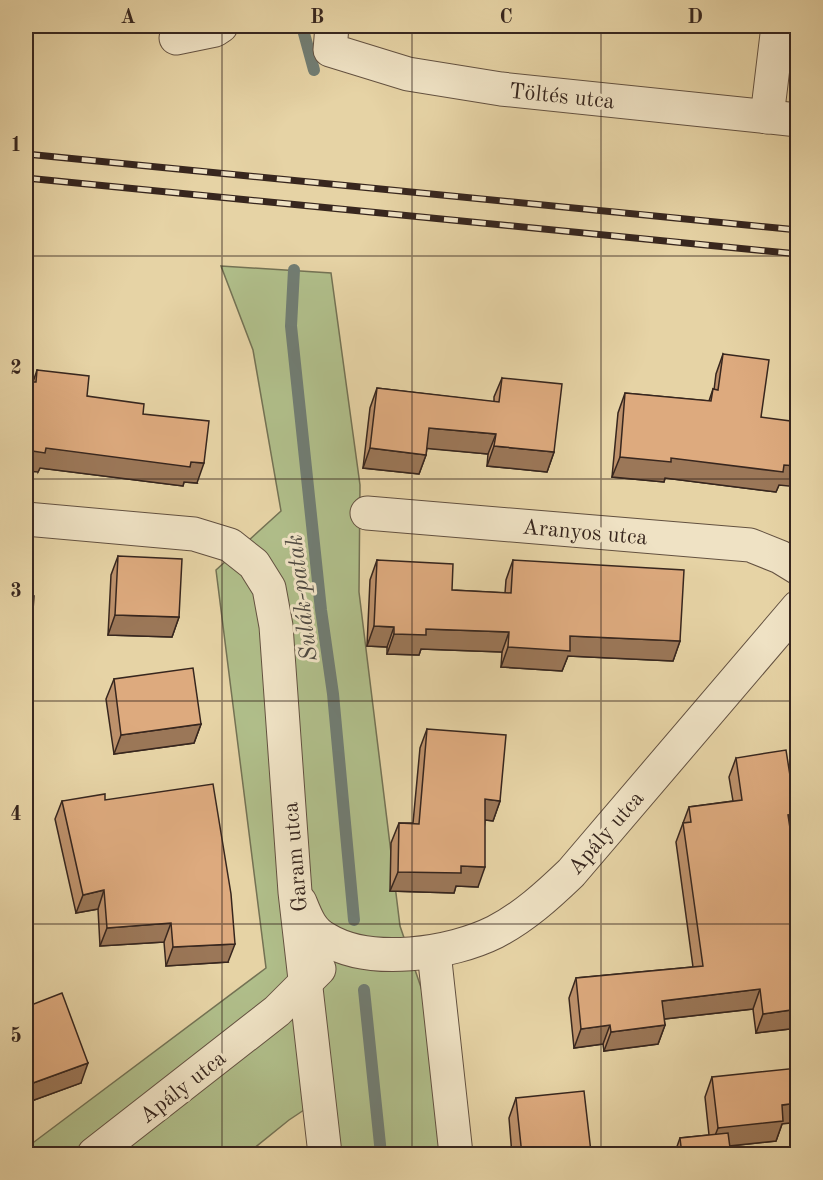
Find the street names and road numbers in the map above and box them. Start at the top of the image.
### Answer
street label: Töltés utca [508,81,616,113]
street label: Aranyos utca [521,517,649,549]
street label: Apály utca [565,787,649,879]
street label: Garam utca [280,801,312,913]
street label: Apály utca [136,1047,231,1128]

